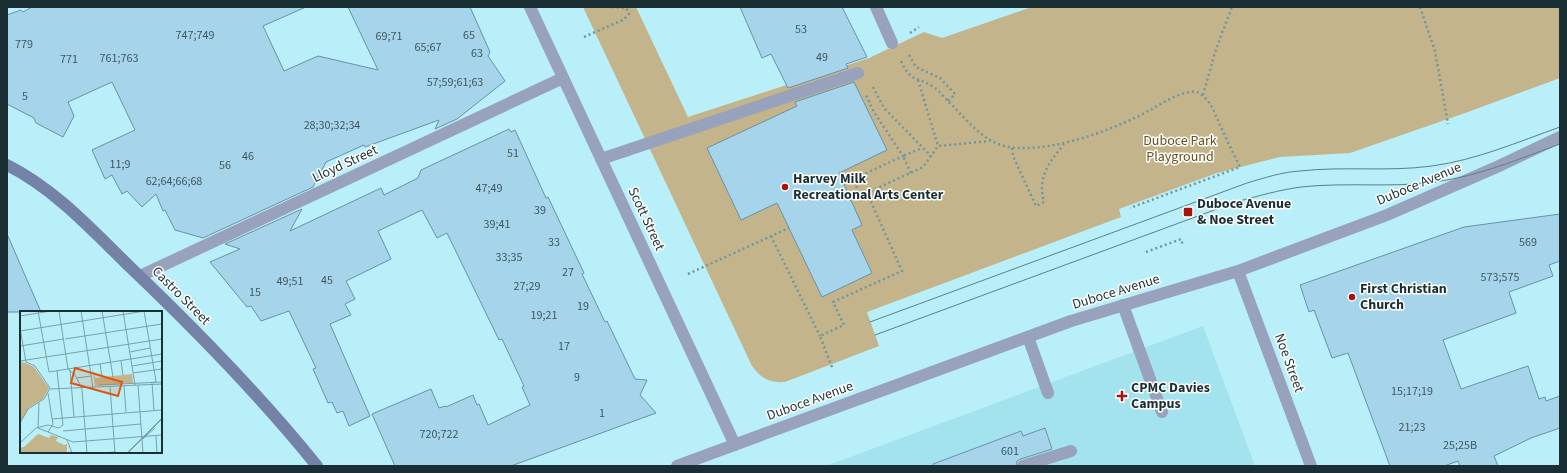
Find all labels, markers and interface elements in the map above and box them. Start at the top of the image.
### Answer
house number: 53 [795,21,807,38]
house number: 747;749 [176,27,214,44]
house number: 65 [463,27,475,44]
house number: 69;71 [376,28,402,45]
house number: 779 [15,36,33,53]
house number: 65;67 [415,39,441,56]
house number: 63 [471,45,483,62]
house number: 49 [816,49,828,66]
house number: 761;763 [100,50,138,67]
house number: 771 [60,51,78,68]
house number: 57;59;61;63 [427,74,483,91]
house number: 5 [22,88,28,105]
house number: 28;30;32;34 [304,117,360,134]
park label: Duboce Park Playground [1143,131,1217,167]
street label: Lloyd Street [309,140,381,188]
house number: 51 [507,145,519,162]
house number: 46 [242,148,254,165]
house number: 11;9 [110,156,130,173]
house number: 56 [219,157,231,174]
street label: Duboce Avenue [1373,157,1465,211]
place label: Harvey Milk Recreational Arts Center [793,169,944,205]
house number: 62;64;66;68 [146,173,202,190]
house number: 47;49 [476,180,502,197]
marker: Harvey Milk Recreational Arts Center [780,182,790,192]
street label: Scott Street [623,184,670,254]
place label: Duboce Avenue & Noe Street [1197,194,1291,230]
house number: 39 [534,202,546,219]
marker: Duboce Avenue & Noe Street [1182,206,1194,218]
house number: 39;41 [484,216,510,233]
house number: 33 [548,234,560,251]
house number: 569 [1519,234,1537,251]
house number: 33;35 [496,249,522,266]
street label: Castro Street [147,262,215,330]
house number: 27 [562,264,574,281]
street label: Duboce Avenue [1070,269,1162,315]
house number: 573;575 [1481,269,1519,286]
house number: 45 [321,272,333,289]
house number: 49;51 [277,273,303,290]
house number: 27;29 [514,278,540,295]
place label: First Christian Church [1360,279,1447,315]
house number: 15 [249,284,261,301]
marker: First Christian Church [1347,292,1357,302]
house number: 19 [577,298,589,315]
house number: 19;21 [531,307,557,324]
inset map [20,311,162,453]
street label: Noe Street [1269,331,1309,396]
house number: 17 [558,338,570,355]
house number: 9 [574,369,580,386]
street label: Duboce Avenue [764,376,856,426]
place label: CPMC Davies Campus [1131,378,1210,414]
house number: 15;17;19 [1391,383,1433,400]
marker: CPMC Davies Campus [1116,390,1128,402]
house number: 1 [599,405,605,422]
house number: 21;23 [1399,419,1425,436]
house number: 720;722 [420,426,458,443]
house number: 25;25B [1443,437,1477,454]
house number: 601 [1001,443,1019,460]

